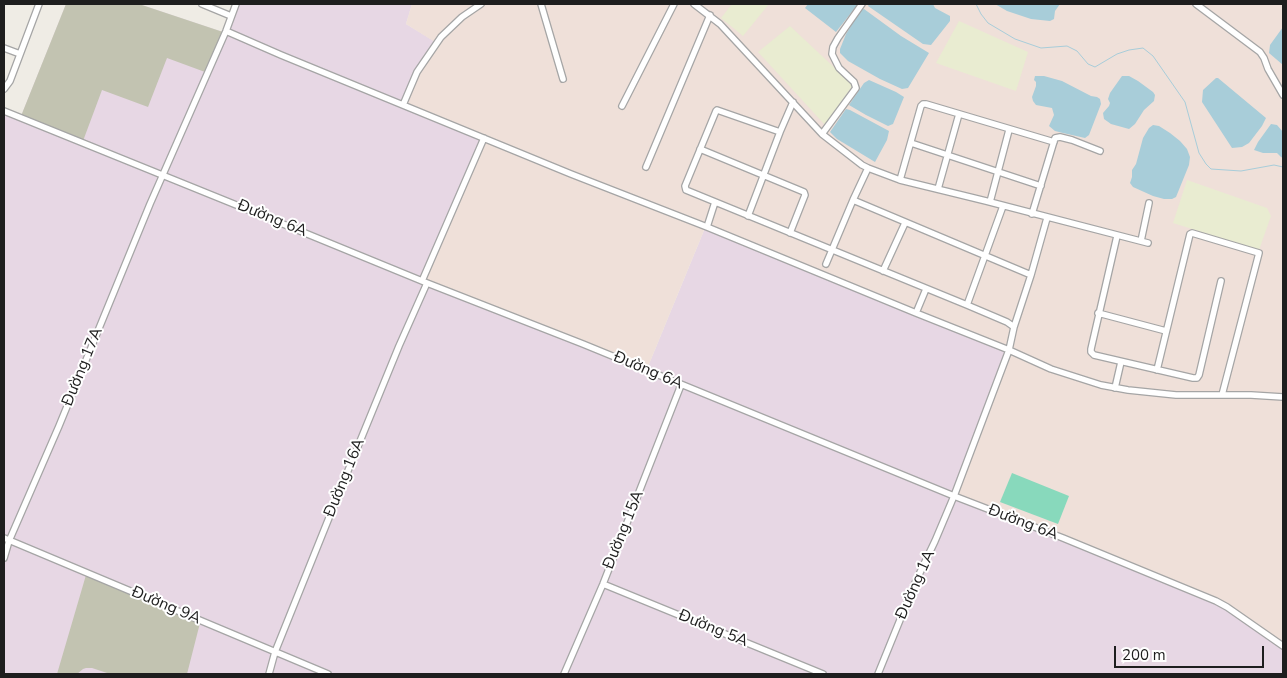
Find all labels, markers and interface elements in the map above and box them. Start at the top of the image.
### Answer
street label: Đường 6A [234,196,310,242]
street label: Đường 17A [59,325,107,409]
street label: Đường 6A [610,348,686,394]
street label: Đường 16A [321,436,369,520]
street label: Đường 15A [600,488,648,572]
street label: Đường 6A [985,501,1061,545]
street label: Đường 1A [892,547,940,623]
street label: Đường 9A [128,583,204,629]
street label: Đường 5A [675,606,751,652]
scale bar [1117,636,1267,668]
text: 200 m [1122,645,1166,665]

